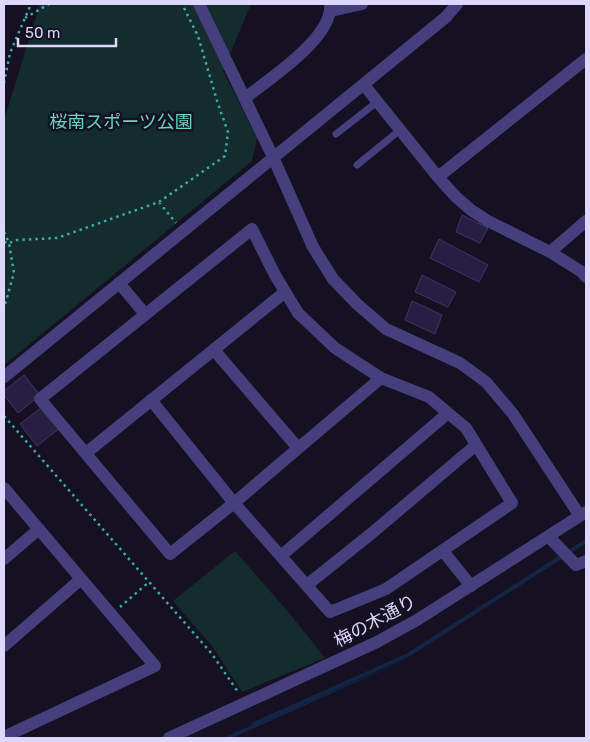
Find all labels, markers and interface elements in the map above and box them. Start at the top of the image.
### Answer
scale bar [18,15,115,47]
text: 50 m [25,24,60,42]
park label: 桜南スポーツ公園 [49,111,193,133]
street label: 梅の木通り [330,590,420,652]

